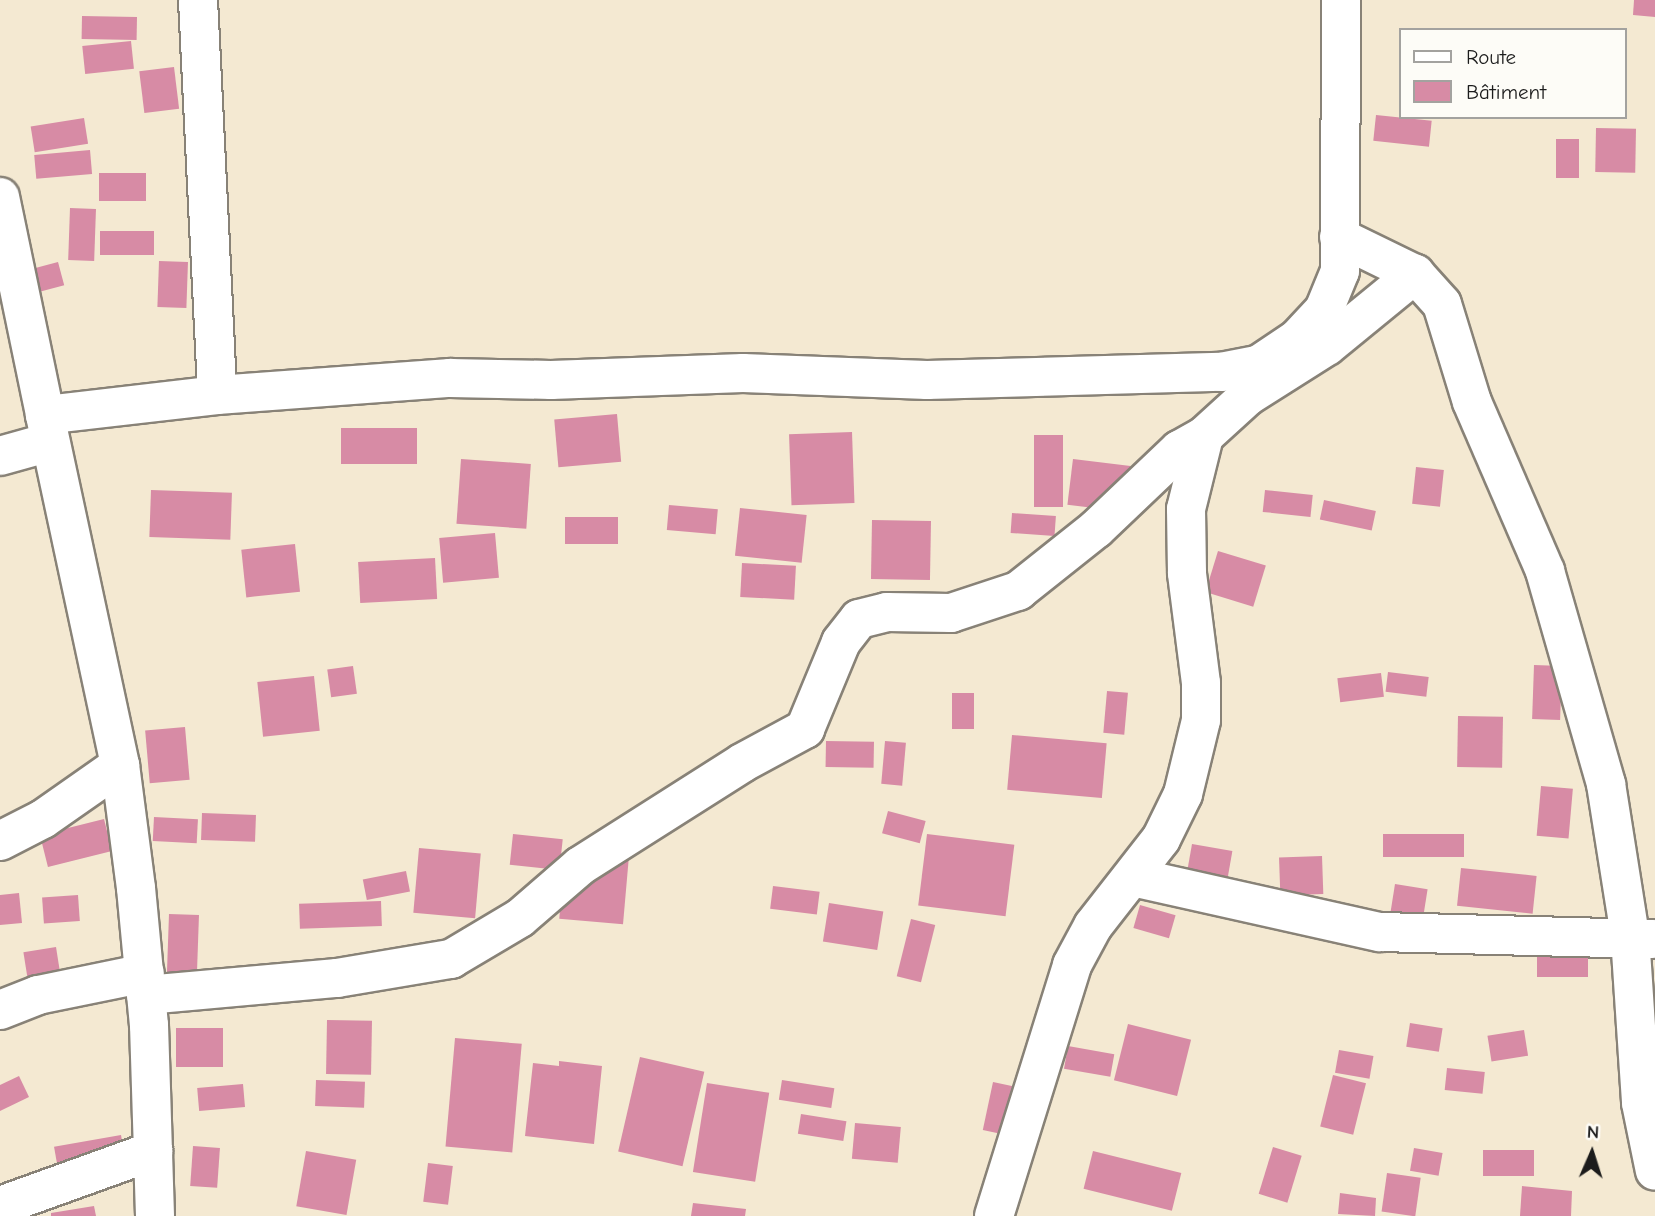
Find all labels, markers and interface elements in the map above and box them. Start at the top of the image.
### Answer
legend [1400,28,1627,119]
text: Route [1466,45,1516,69]
text: Bâtiment [1466,80,1546,104]
north arrow [1557,1118,1627,1188]
text: N [1586,1121,1600,1143]

